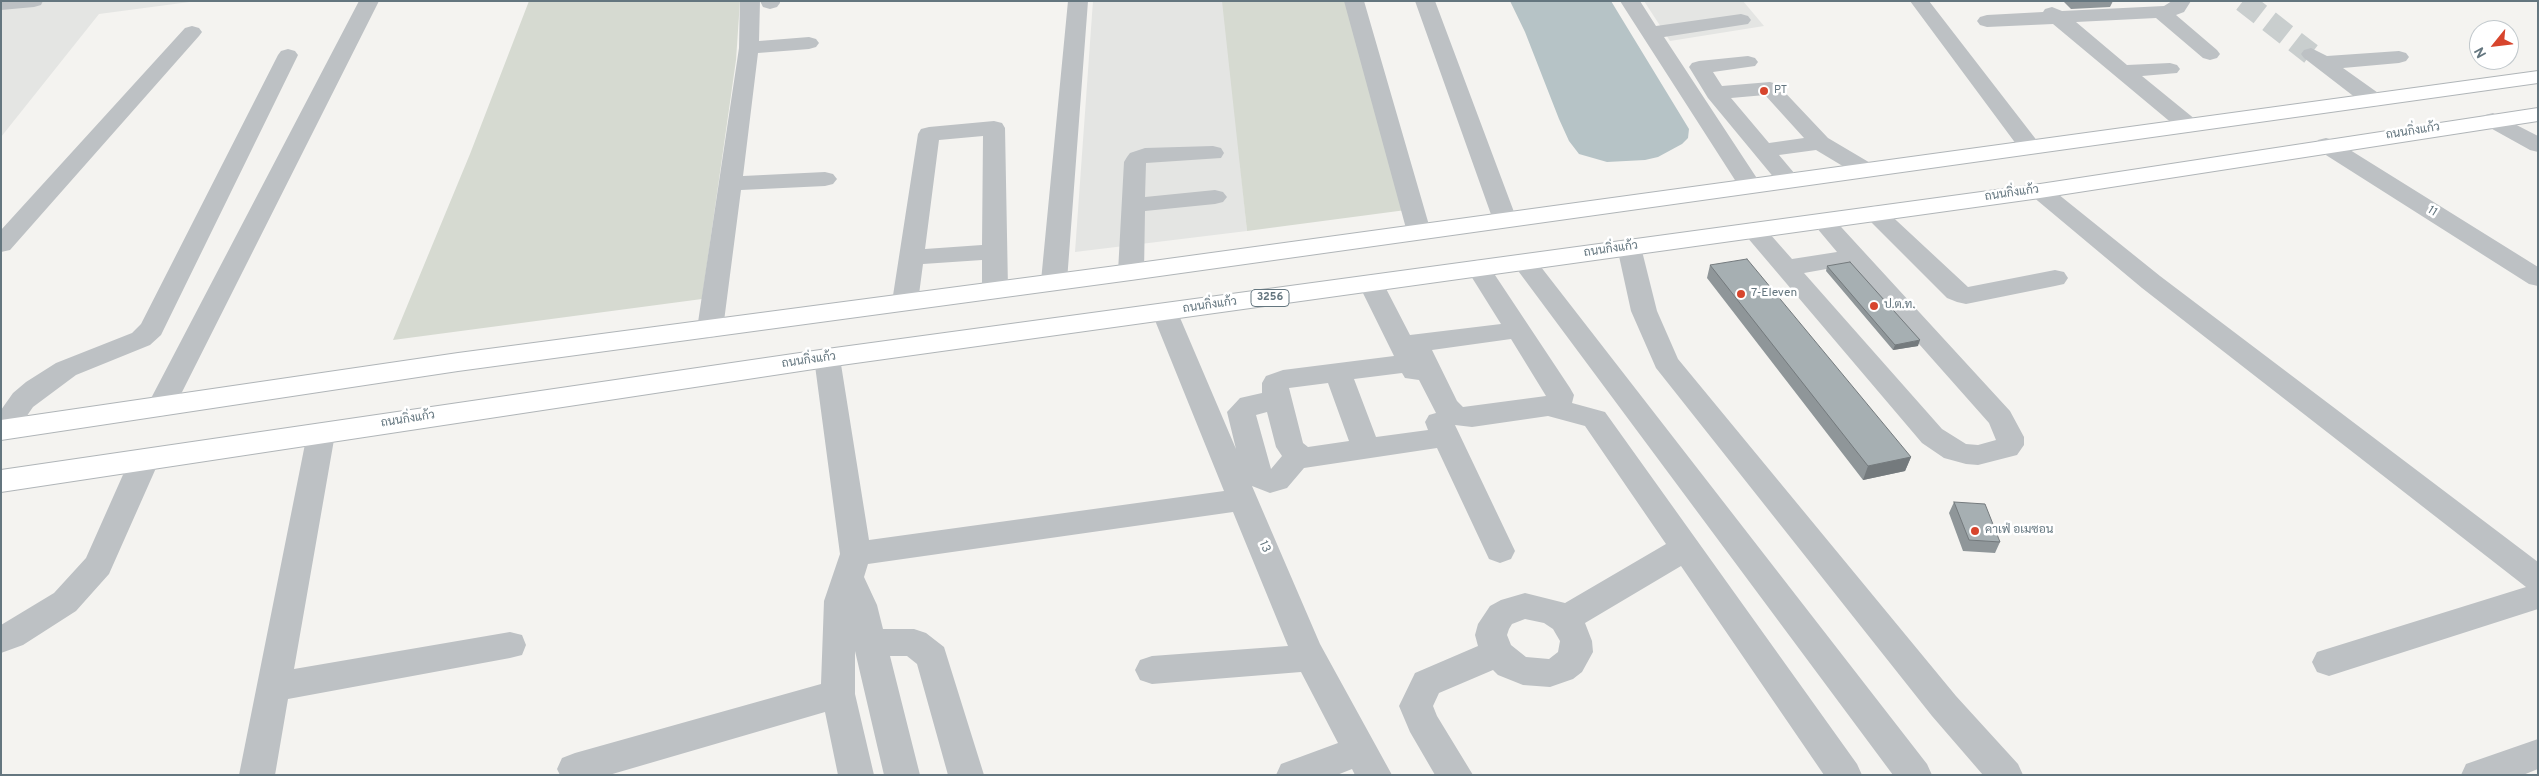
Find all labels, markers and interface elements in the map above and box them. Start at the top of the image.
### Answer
north arrow [2469,20,2519,70]
text: N [2471,44,2491,61]
place label: PT [1774,84,1787,98]
marker: PT [1758,85,1770,97]
street label: ถนนกิ่งแก้ว [2385,121,2441,143]
street label: ถนนกิ่งแก้ว [1984,183,2040,205]
street label: 11 [2424,204,2440,220]
street label: ถนนกิ่งแก้ว [1583,239,1639,261]
place label: 7-Eleven [1751,287,1797,301]
marker: 7-Eleven [1735,288,1747,300]
road number: 3256 [1251,290,1289,306]
street label: ถนนกิ่งแก้ว [1182,295,1238,317]
place label: ป.ต.ท. [1884,299,1915,313]
marker: ป.ต.ท. [1868,300,1880,312]
street label: ถนนกิ่งแก้ว [781,350,837,372]
street label: ถนนกิ่งแก้ว [380,409,436,431]
place label: คาเฟ่ อเมซอน [1985,524,2053,538]
marker: คาเฟ่ อเมซอน [1969,525,1981,537]
street label: 13 [1255,539,1273,555]

